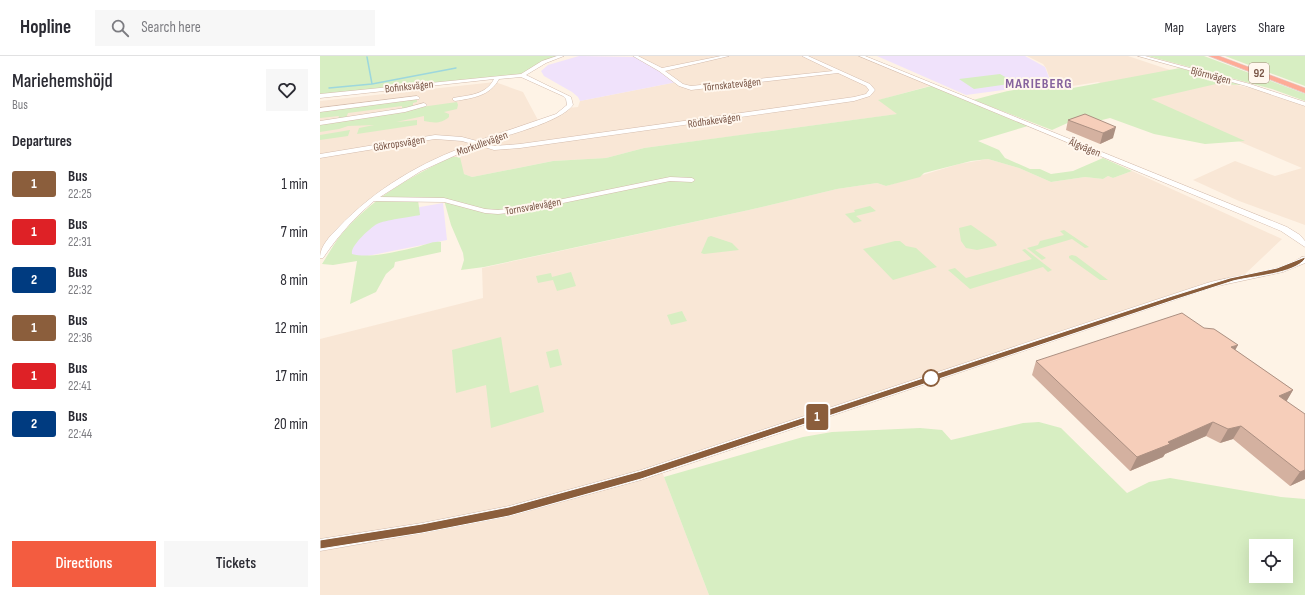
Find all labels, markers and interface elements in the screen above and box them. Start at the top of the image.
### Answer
search box [95,10,375,46]
text: Hopline [20,16,71,39]
icon: search [109,17,131,39]
text: Search here [141,18,201,37]
text: Map [1164,19,1184,36]
text: Layers [1206,19,1236,36]
text: Share [1258,19,1285,36]
road number: 92 [1249,63,1269,83]
street label: Björnvägen [1189,64,1233,87]
button: heart [266,69,308,111]
text: Mariehemshöjd [12,70,113,93]
street label: Törnskatevägen [703,75,762,94]
district label: MARIEBERG [1005,75,1073,92]
street label: Bofinksvägen [384,77,434,96]
text: Bus [12,97,28,113]
street label: Rödhakevägen [687,110,742,131]
street label: Morkullevägen [455,128,510,159]
text: Departures [12,132,72,151]
street label: Gökropsvägen [372,133,426,154]
street label: Älgvägen [1066,135,1103,160]
text: Bus [68,167,87,186]
text: 1 [31,175,37,192]
text: 1 min [282,175,308,194]
text: 22:25 [68,186,92,202]
street label: Tornsvalevägen [504,195,562,218]
text: Bus [68,215,87,234]
text: 1 [31,223,37,240]
text: 7 min [281,223,308,242]
text: 22:31 [68,234,91,250]
text: Bus [68,263,87,282]
text: 2 [31,271,37,288]
text: 8 min [280,271,308,290]
text: 22:32 [68,282,92,298]
text: Bus [68,311,87,330]
text: 1 [31,319,37,336]
text: 12 min [275,319,308,338]
text: 22:36 [68,330,92,346]
text: Bus [68,359,87,378]
text: 1 [31,367,37,384]
text: 17 min [276,367,308,386]
unlabelled marker [922,369,940,387]
text: 22:41 [68,378,91,394]
line badge: 1 [804,404,830,430]
text: Bus [68,407,87,426]
text: 1 [814,408,820,425]
text: 2 [31,415,37,432]
text: 20 min [274,415,308,434]
text: 22:44 [68,426,92,442]
map controls [1249,539,1293,583]
button: locate [1249,539,1293,583]
button: Directions [12,541,156,587]
button: Tickets [164,541,308,587]

